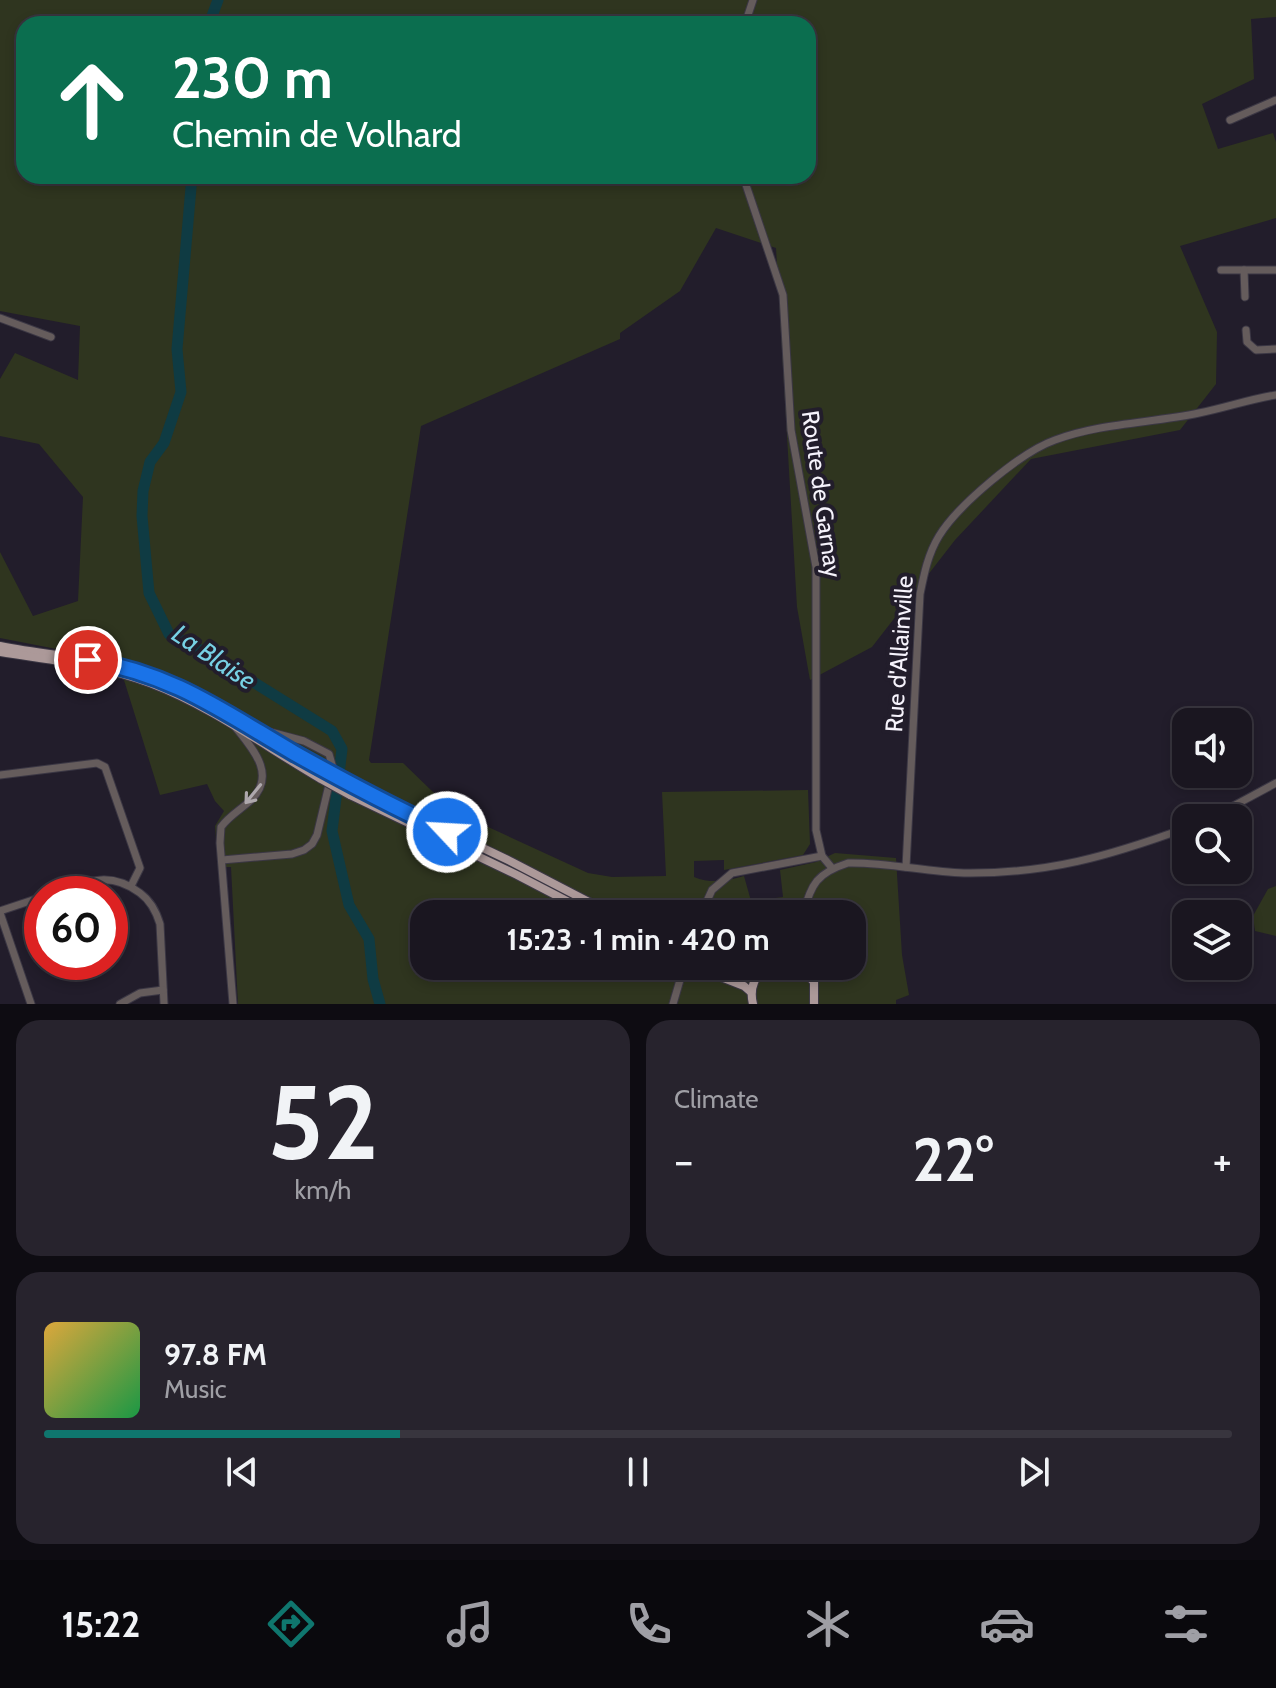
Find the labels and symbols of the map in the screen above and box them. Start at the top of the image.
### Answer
street label: Route de Garnay [796,409,848,579]
street label: Rue d'Allainville [879,575,919,733]
water label: La Blaise [166,618,262,697]
pin [54,626,122,694]
one-way arrow [245,784,263,805]
position arrow [405,790,489,874]
speed limit sign: 60 [24,876,128,980]

